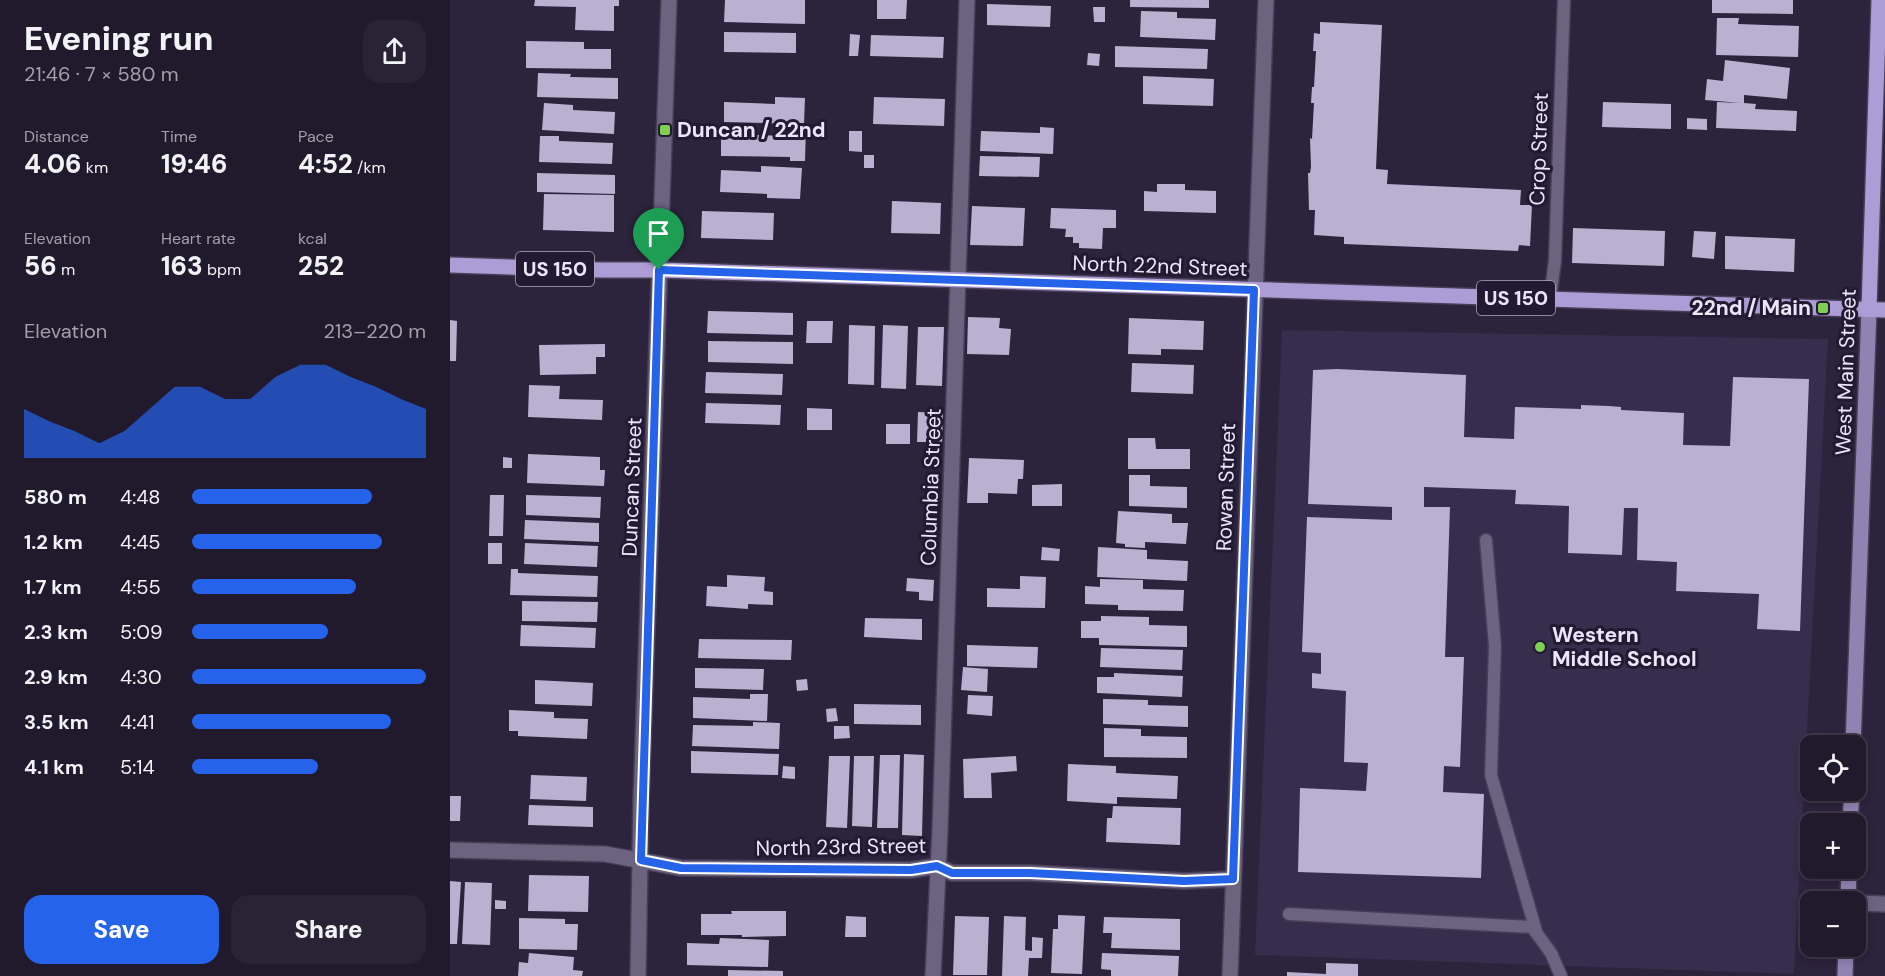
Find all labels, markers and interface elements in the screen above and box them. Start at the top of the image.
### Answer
text: Evening run [24,17,213,60]
button: share [363,20,426,83]
text: 21:46 · 7 × 580 m [24,61,179,87]
street label: Crop Street [1523,92,1555,206]
place label: Duncan / 22nd [677,116,826,144]
marker: Duncan / 22nd [658,123,672,137]
text: Distance [24,126,89,147]
text: Time [161,126,197,147]
text: Pace [298,126,334,147]
text: 4.06 [24,147,82,181]
text: 19:46 [161,147,227,181]
text: 4:52 [298,147,353,181]
text: km [82,157,108,178]
text: /km [353,157,386,178]
pin [633,208,684,270]
icon: arrive [642,217,675,250]
text: Elevation [24,228,91,249]
text: Heart rate [161,228,236,249]
text: kcal [298,228,327,249]
text: 56 [24,249,57,283]
text: 163 [161,249,203,283]
text: 252 [298,249,344,283]
street label: North 22nd Street [1072,249,1248,283]
road number: US 150 [516,252,594,286]
text: m [57,259,75,280]
text: bpm [203,259,241,280]
road number: US 150 [1477,281,1555,315]
street label: West Main Street [1829,288,1863,456]
place label: 22nd / Main [1692,294,1811,322]
marker: 22nd / Main [1816,301,1830,315]
text: Elevation [24,318,107,344]
text: 213–220 m [323,318,426,344]
street label: Columbia Street [914,408,948,566]
street label: Duncan Street [616,417,648,557]
street label: Rowan Street [1210,422,1242,552]
text: 580 m [24,484,87,510]
text: 4:48 [120,484,160,510]
text: 1.2 km [24,529,83,555]
text: 4:45 [120,529,161,555]
text: 1.7 km [24,574,82,600]
text: 4:55 [120,574,161,600]
text: 2.3 km [24,619,88,645]
text: 5:09 [120,619,162,645]
place label: Western Middle School [1552,621,1697,673]
marker: Western Middle School [1533,640,1547,654]
text: 2.9 km [24,664,88,690]
text: 4:30 [120,664,162,690]
text: 3.5 km [24,709,89,735]
text: 4:41 [120,709,155,735]
map controls [1800,735,1866,957]
button: locate [1800,735,1866,801]
text: 4.1 km [24,754,84,780]
text: 5:14 [120,754,155,780]
button: + [1800,813,1866,879]
street label: North 23rd Street [755,832,927,862]
button: − [1800,891,1866,957]
button: Save [24,895,219,964]
button: Share [231,895,426,964]

